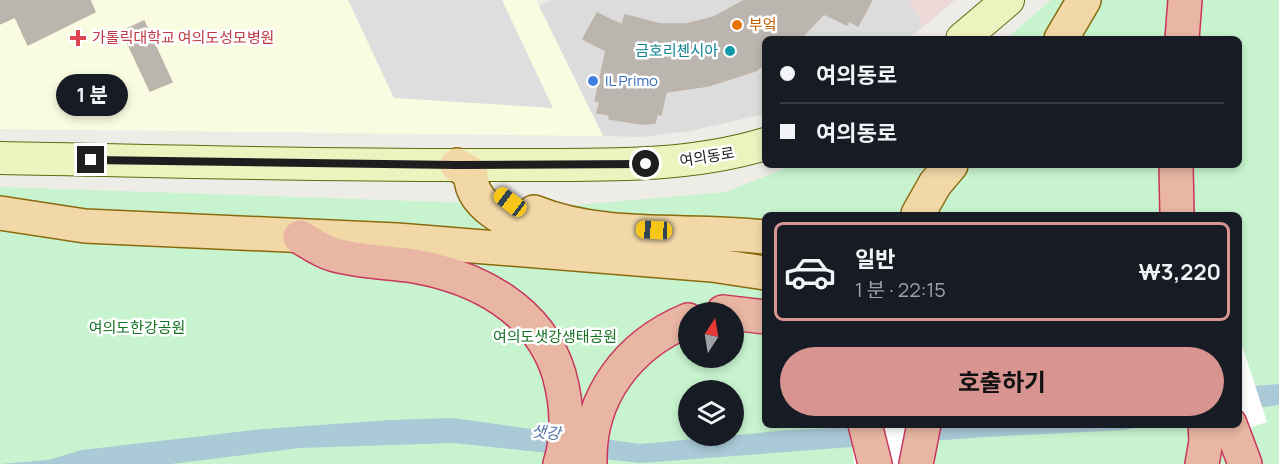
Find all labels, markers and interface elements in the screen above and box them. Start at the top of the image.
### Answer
place label: 부엌 [749,14,777,35]
marker: 부엌 [730,18,744,32]
place label: 가톨릭대학교 여의도성모병원 [92,27,274,48]
marker: 가톨릭대학교 여의도성모병원 [69,29,87,47]
place label: 금호리첸시아 [635,40,718,61]
marker: 금호리첸시아 [723,44,737,58]
text: 여의동로 [816,60,897,90]
place label: IL Primo [605,70,658,91]
callout: 1 분 [55,73,127,115]
marker: IL Primo [586,74,600,88]
text: 1 분 [76,81,108,108]
text: 여의동로 [816,118,897,148]
street label: 여의동로 [678,142,736,171]
route end [77,146,104,173]
route start [632,150,659,177]
car [490,184,530,220]
car [636,220,672,240]
text: 일반 [855,244,895,274]
icon: car [783,245,837,299]
text: ₩3,220 [1139,257,1221,287]
text: 1 분 · 22:15 [855,276,946,303]
north arrow [678,302,744,368]
map controls [678,302,744,446]
park label: 여의도한강공원 [89,317,185,338]
park label: 여의도샛강생태공원 [493,326,617,347]
button: 호출하기 [780,347,1224,416]
button: layers [678,380,744,446]
water label: 샛강 [530,420,564,445]

